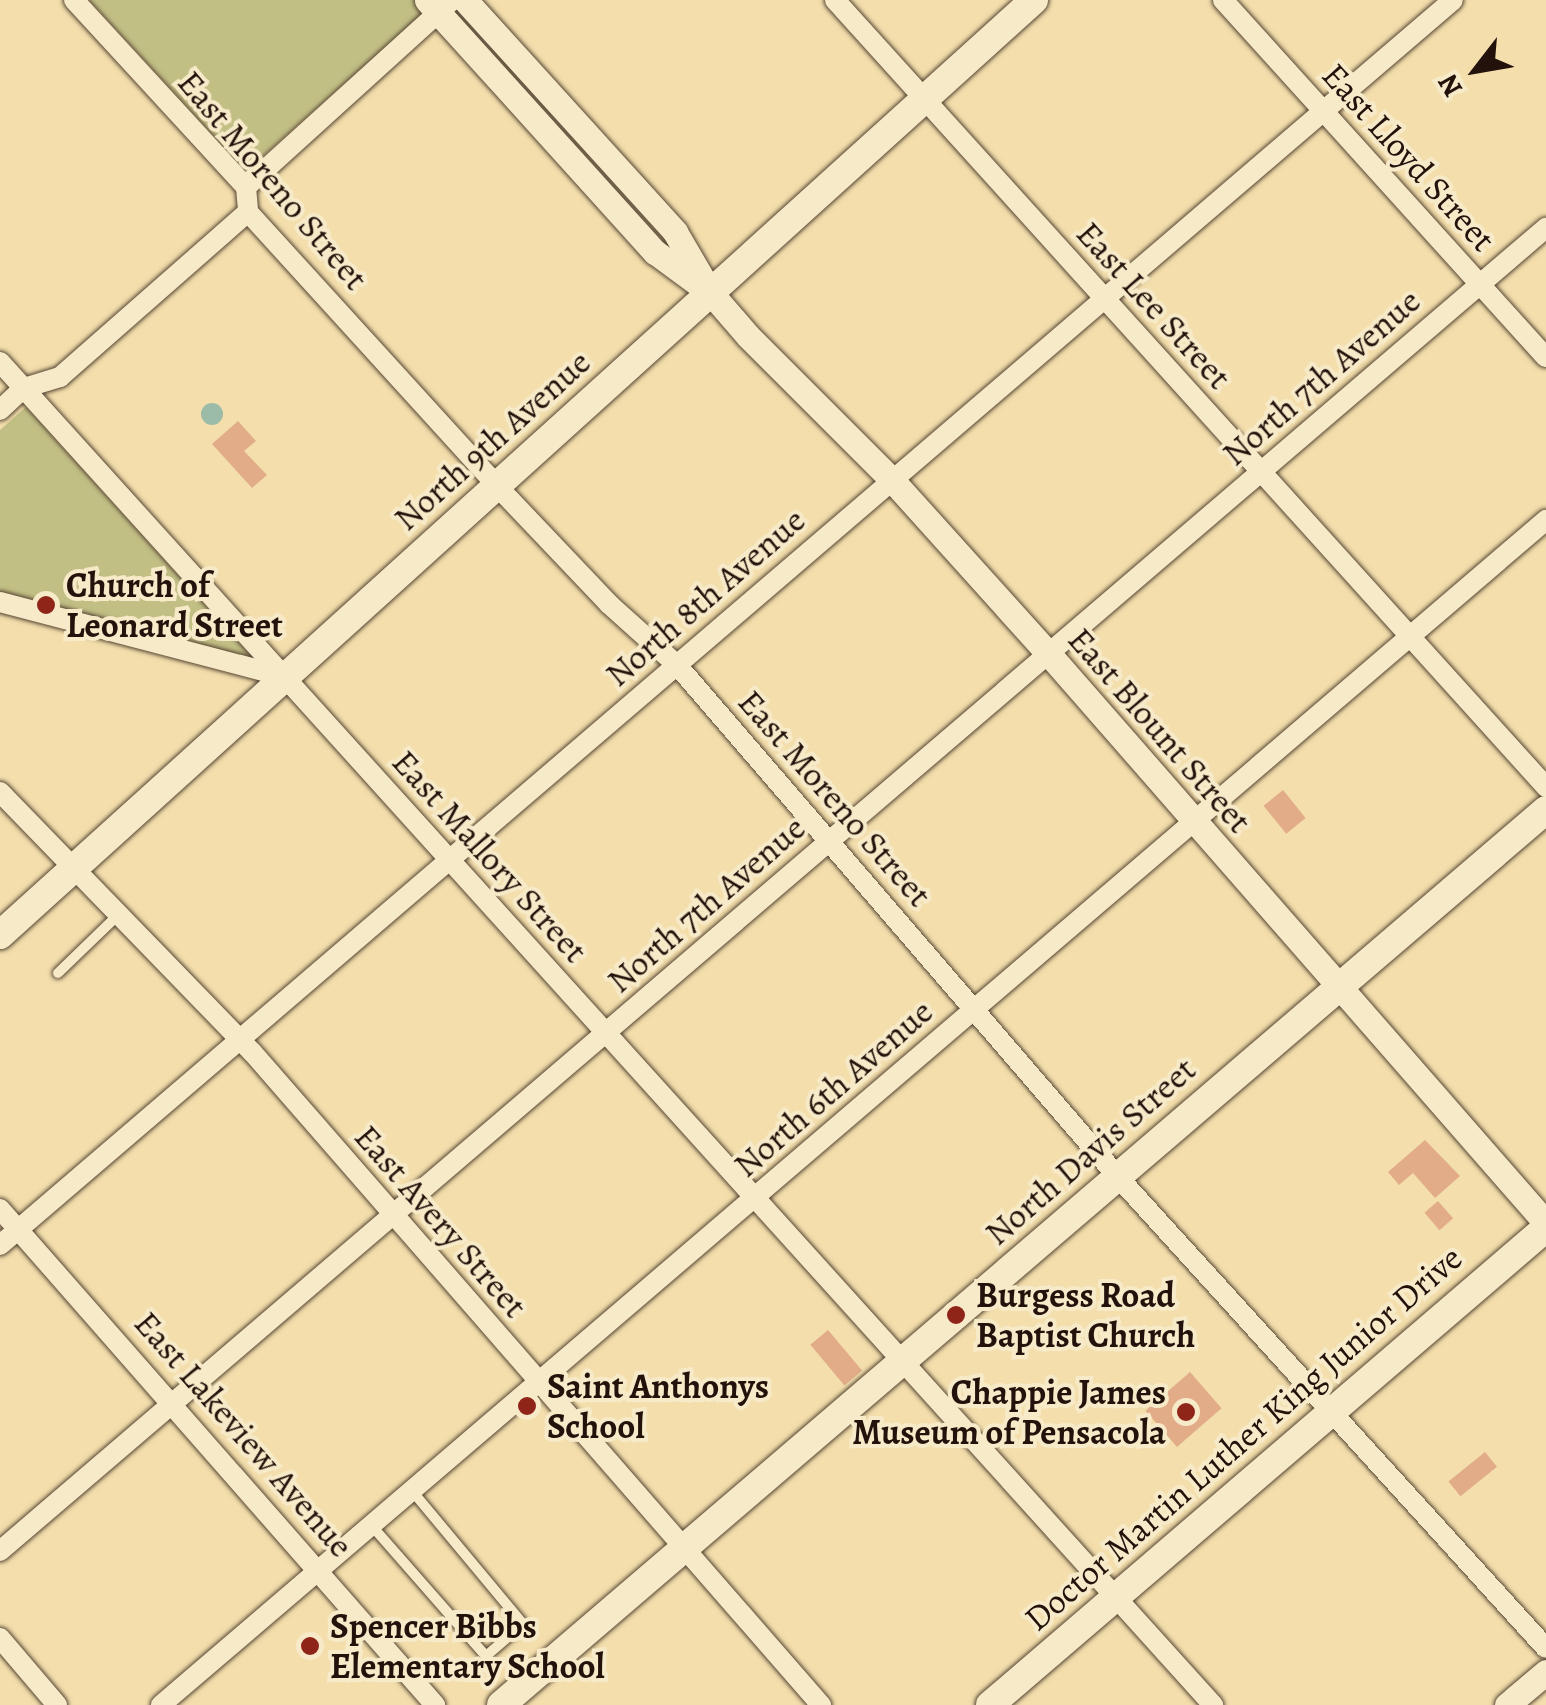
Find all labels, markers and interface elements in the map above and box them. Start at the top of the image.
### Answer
north arrow [1426,20,1526,120]
street label: East Lloyd Street [1313,54,1505,260]
street label: East Moreno Street [169,62,377,298]
text: N [1429,67,1472,104]
street label: East Lee Street [1068,213,1240,397]
street label: North 7th Avenue [1213,280,1429,474]
street label: North 9th Avenue [385,341,599,539]
street label: North 8th Avenue [597,499,813,695]
place label: Church of Leonard Street [66,564,283,646]
marker: Church of Leonard Street [35,594,57,616]
street label: East Blount Street [1059,619,1261,841]
street label: East Moreno Street [729,681,941,915]
street label: East Mallory Street [384,741,596,971]
street label: North 7th Avenue [598,807,814,1001]
street label: North 6th Avenue [725,990,941,1186]
street label: North Davis Street [976,1048,1204,1254]
street label: East Avery Street [346,1116,536,1326]
street label: Doctor Martin Luther King Junior Drive [1016,1237,1470,1639]
place label: Burgess Road Baptist Church [976,1274,1195,1356]
street label: East Lakeview Avenue [126,1302,362,1566]
marker: Burgess Road Baptist Church [945,1304,967,1326]
place label: Saint Anthonys School [547,1365,769,1447]
place label: Chappie James Museum of Pensacola [852,1371,1166,1453]
marker: Saint Anthonys School [516,1395,538,1417]
marker: Chappie James Museum of Pensacola [1175,1401,1197,1423]
place label: Spencer Bibbs Elementary School [330,1605,605,1687]
marker: Spencer Bibbs Elementary School [299,1635,321,1657]

